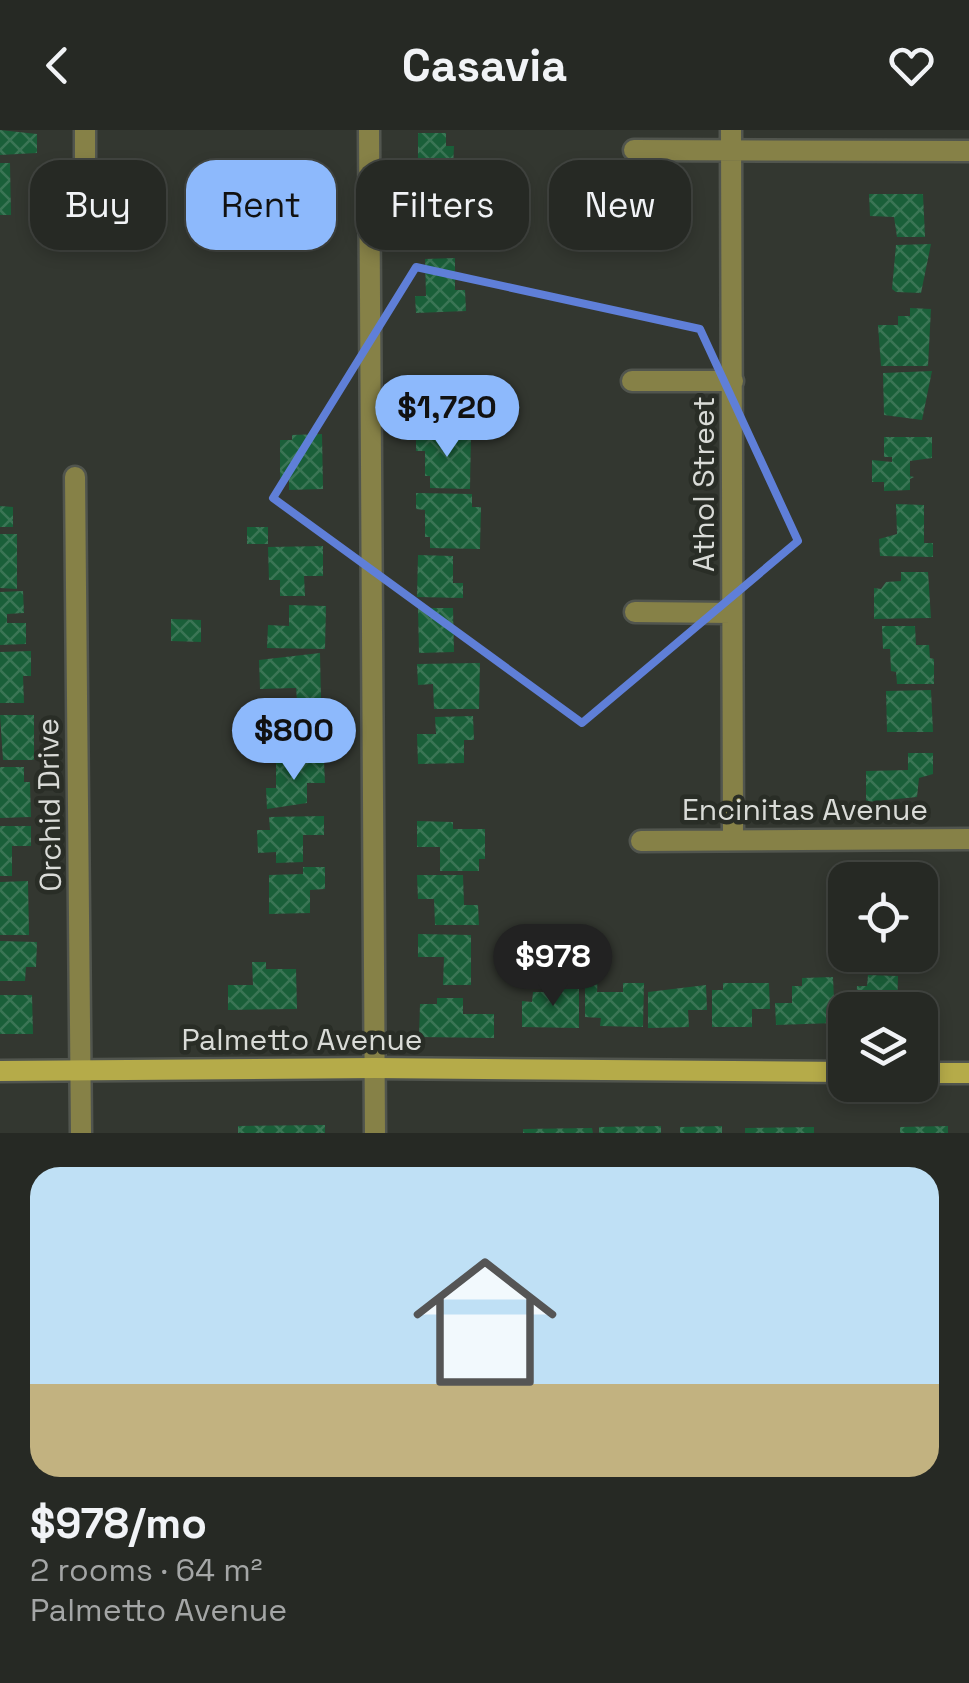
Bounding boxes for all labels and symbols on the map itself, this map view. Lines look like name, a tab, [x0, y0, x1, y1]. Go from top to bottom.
pin: $1,720	[366, 375, 528, 460]
street label: Athol Street	[684, 396, 723, 572]
pin: $800	[235, 698, 353, 783]
street label: Orchid Drive	[28, 718, 70, 892]
street label: Encinitas Avenue	[682, 790, 928, 829]
pin: $978	[494, 924, 612, 1009]
street label: Palmetto Avenue	[181, 1020, 423, 1059]

